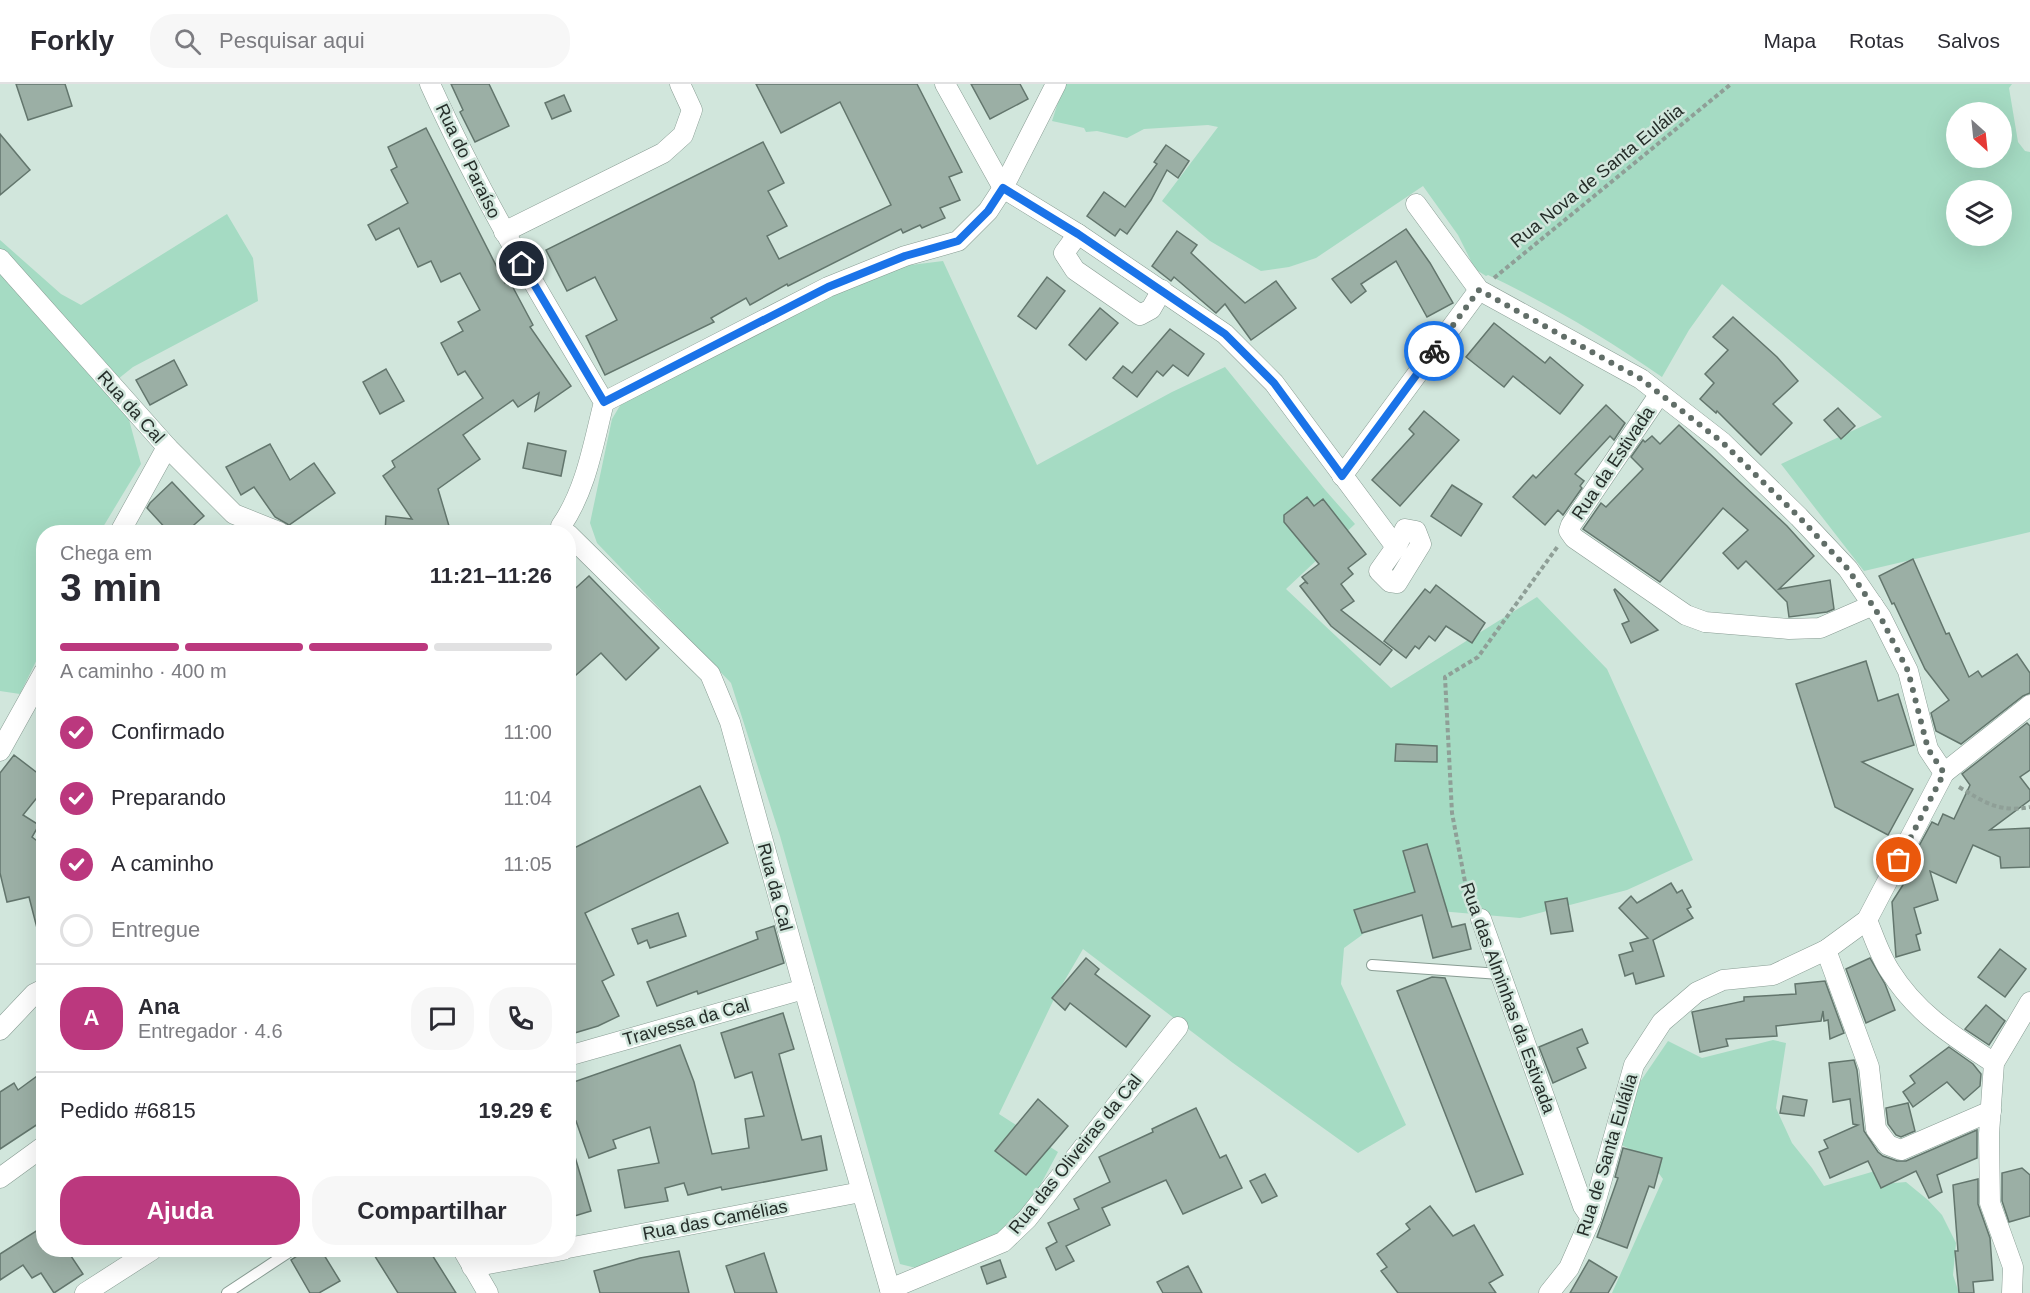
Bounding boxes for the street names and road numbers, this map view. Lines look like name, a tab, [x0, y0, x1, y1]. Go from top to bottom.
street label: Rua do Paraíso	[432, 100, 504, 222]
street label: Rua Nova de Santa Eulália	[1507, 100, 1688, 252]
street label: Rua da Cal	[93, 367, 169, 447]
street label: Rua da Estivada	[1568, 402, 1659, 523]
street label: Rua da Cal	[754, 841, 796, 933]
street label: Rua das Alminhas da Estivada	[1457, 880, 1559, 1117]
street label: Travessa da Cal	[621, 994, 751, 1050]
street label: Rua das Oliveiras da Cal	[1005, 1070, 1145, 1238]
street label: Rua de Santa Eulália	[1573, 1070, 1642, 1239]
street label: Rua das Camélias	[641, 1196, 789, 1244]

